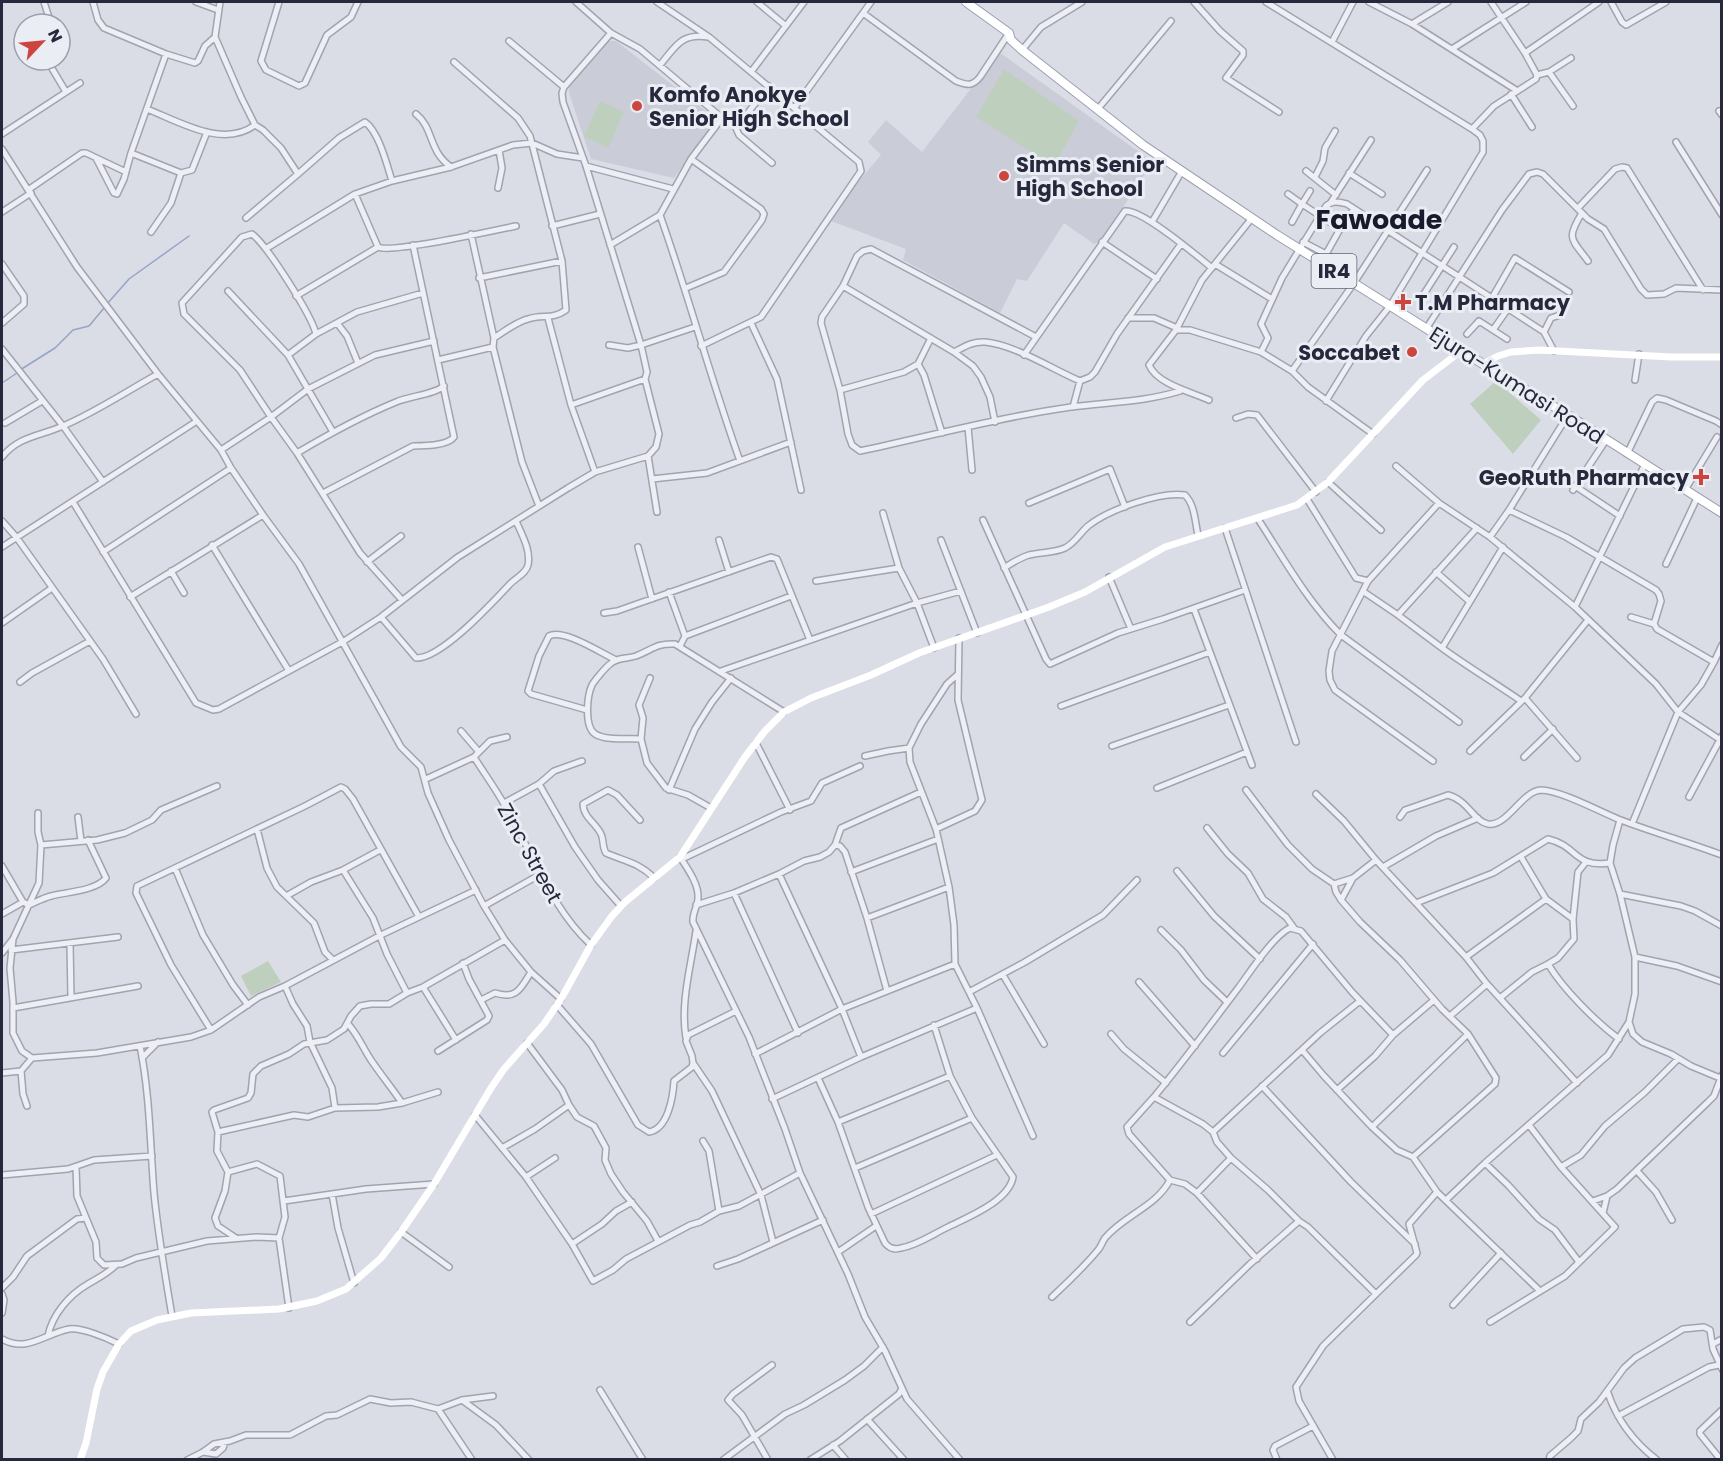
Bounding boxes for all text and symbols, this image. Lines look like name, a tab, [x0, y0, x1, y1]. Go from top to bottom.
north arrow	[12, 12, 72, 72]
text: N	[42, 25, 68, 46]
place label: Komfo Anokye Senior High School	[649, 80, 849, 133]
marker: Komfo Anokye Senior High School	[630, 99, 644, 113]
place label: Simms Senior High School	[1016, 150, 1164, 203]
marker: Simms Senior High School	[997, 169, 1011, 183]
district label: Fawoade	[1316, 201, 1442, 238]
road number: IR4	[1312, 254, 1356, 288]
place label: T.M Pharmacy	[1415, 288, 1571, 317]
marker: T.M Pharmacy	[1396, 295, 1410, 309]
street label: Ejura-Kumasi Road	[1424, 319, 1610, 451]
place label: Soccabet	[1298, 338, 1400, 367]
marker: Soccabet	[1405, 345, 1419, 359]
place label: GeoRuth Pharmacy	[1479, 463, 1690, 492]
marker: GeoRuth Pharmacy	[1694, 470, 1708, 484]
street label: Zinc Street	[491, 798, 569, 908]

